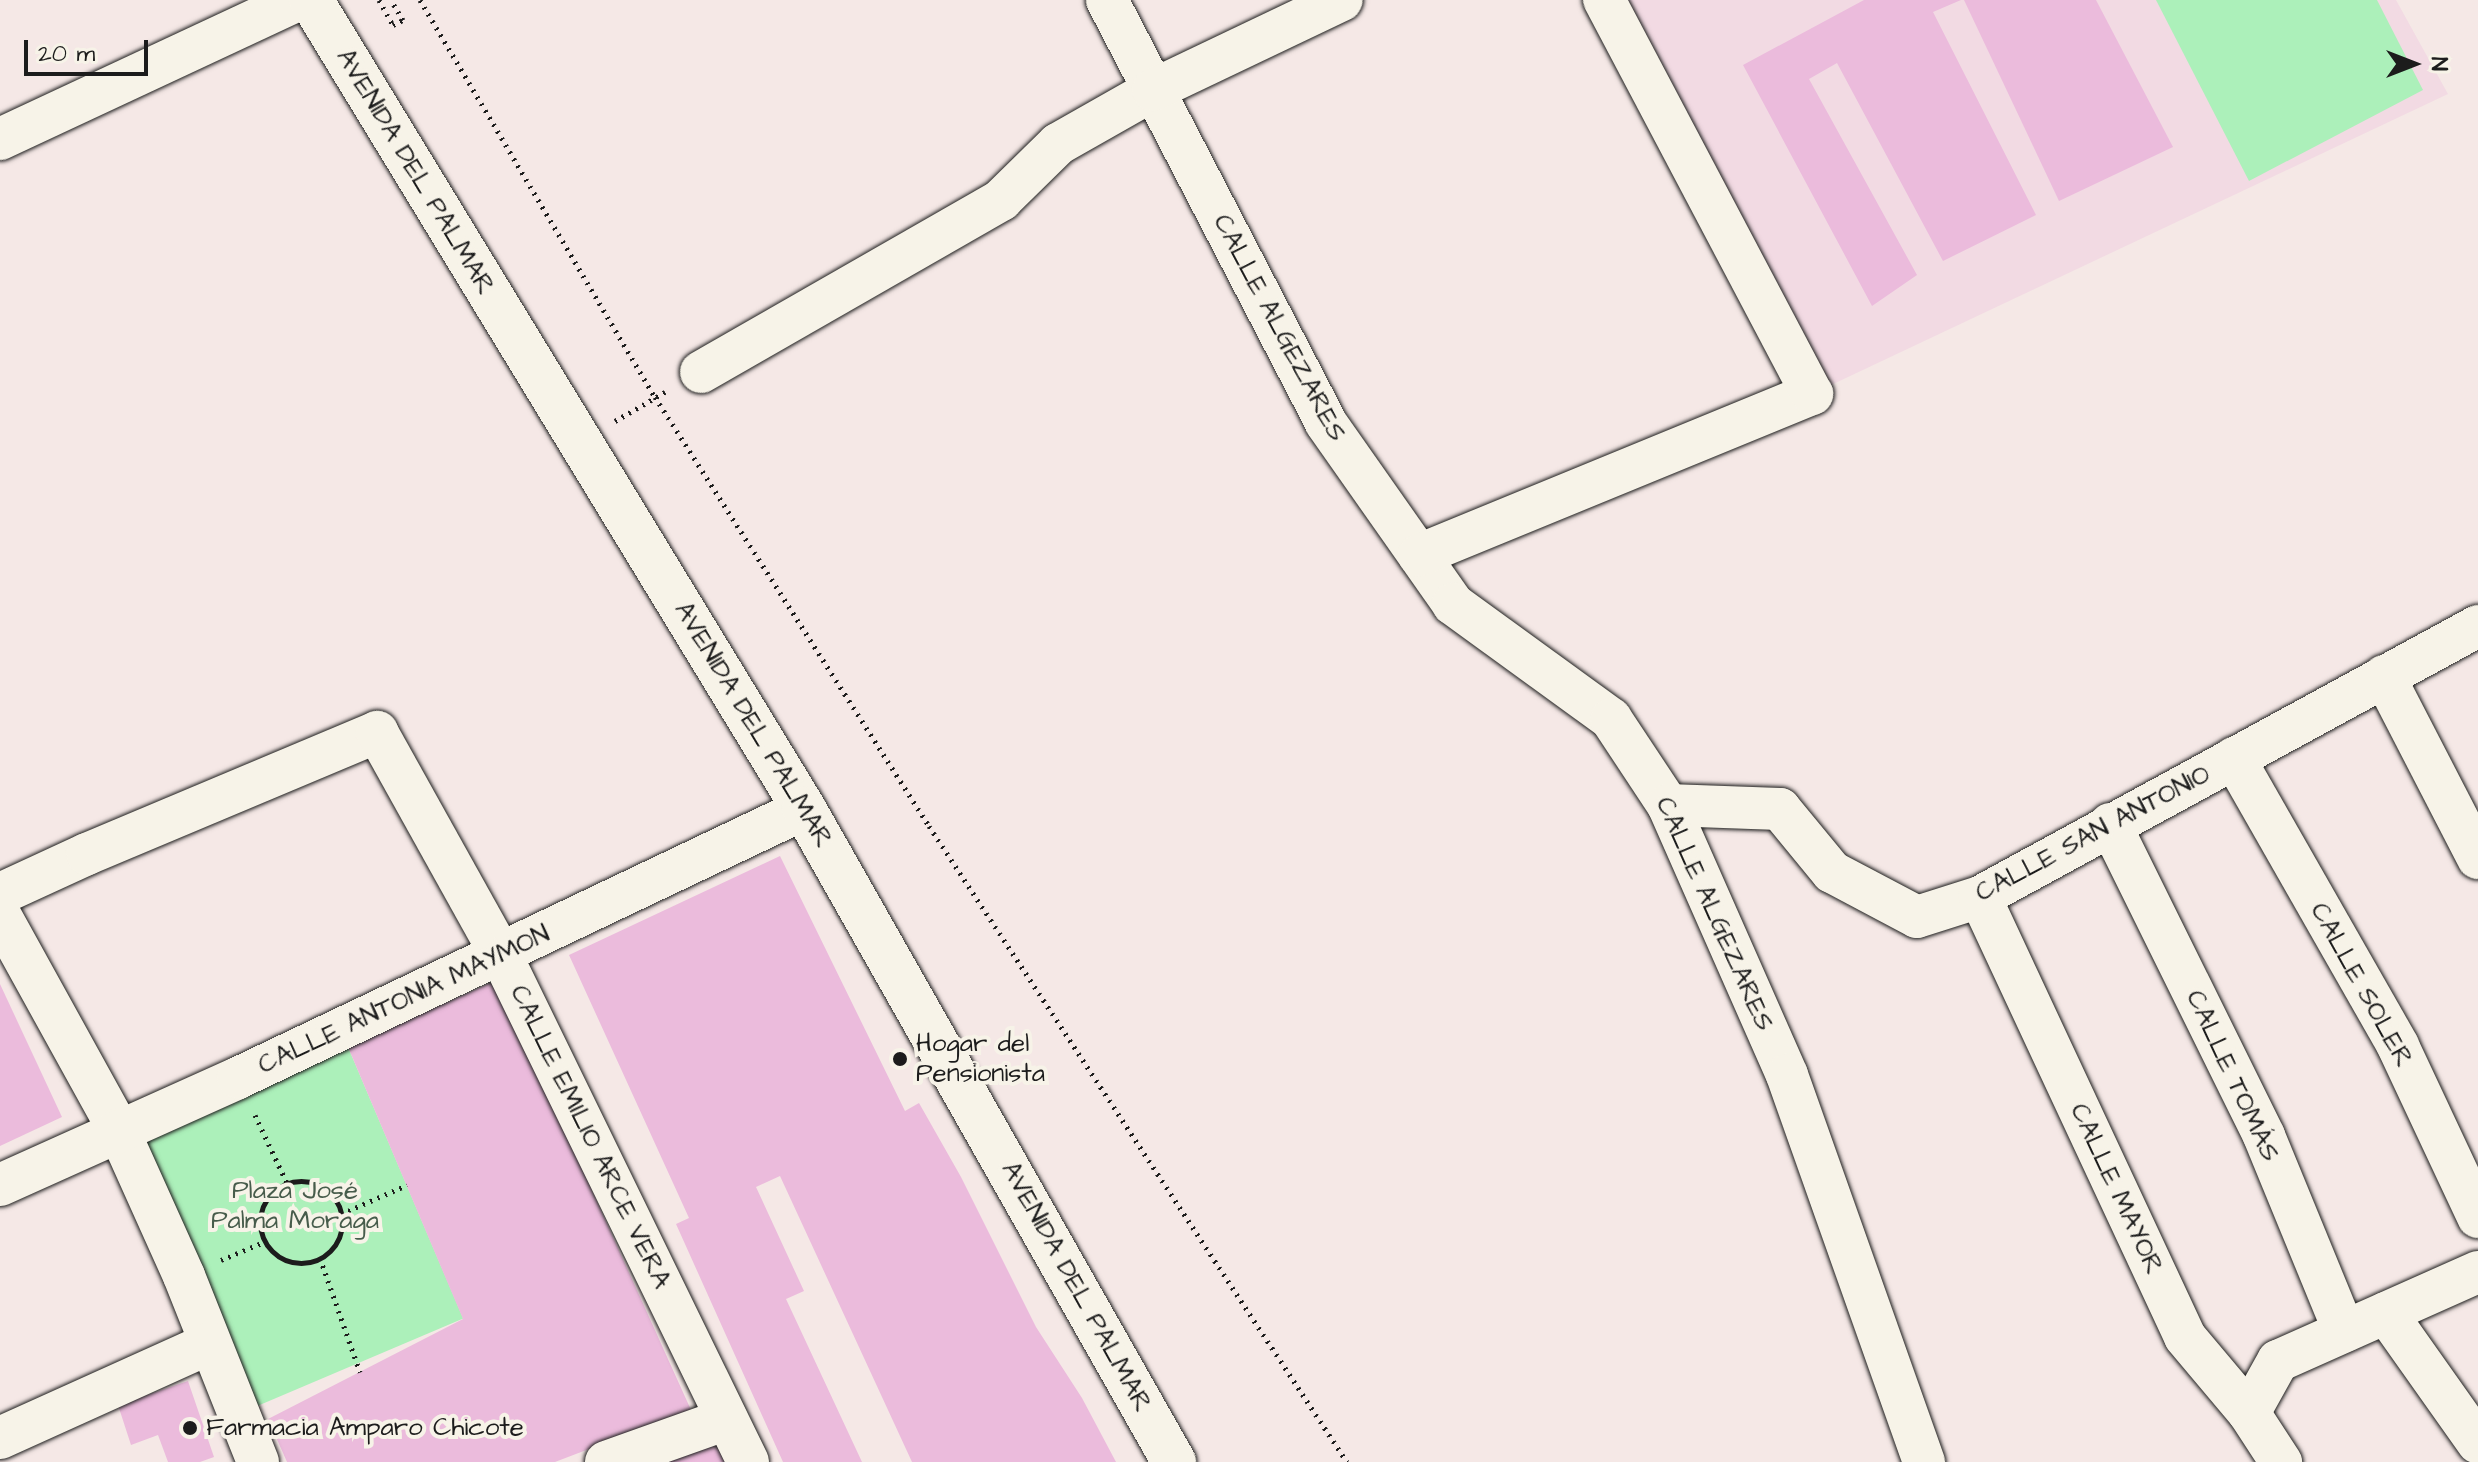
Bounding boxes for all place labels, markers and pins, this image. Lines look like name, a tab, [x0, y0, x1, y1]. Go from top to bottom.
place label: Hogar del Pensionista	[916, 1028, 1045, 1090]
marker: Hogar del Pensionista	[891, 1050, 909, 1068]
place label: Farmacia Amparo Chicote	[206, 1412, 524, 1444]
marker: Farmacia Amparo Chicote	[181, 1419, 199, 1437]

